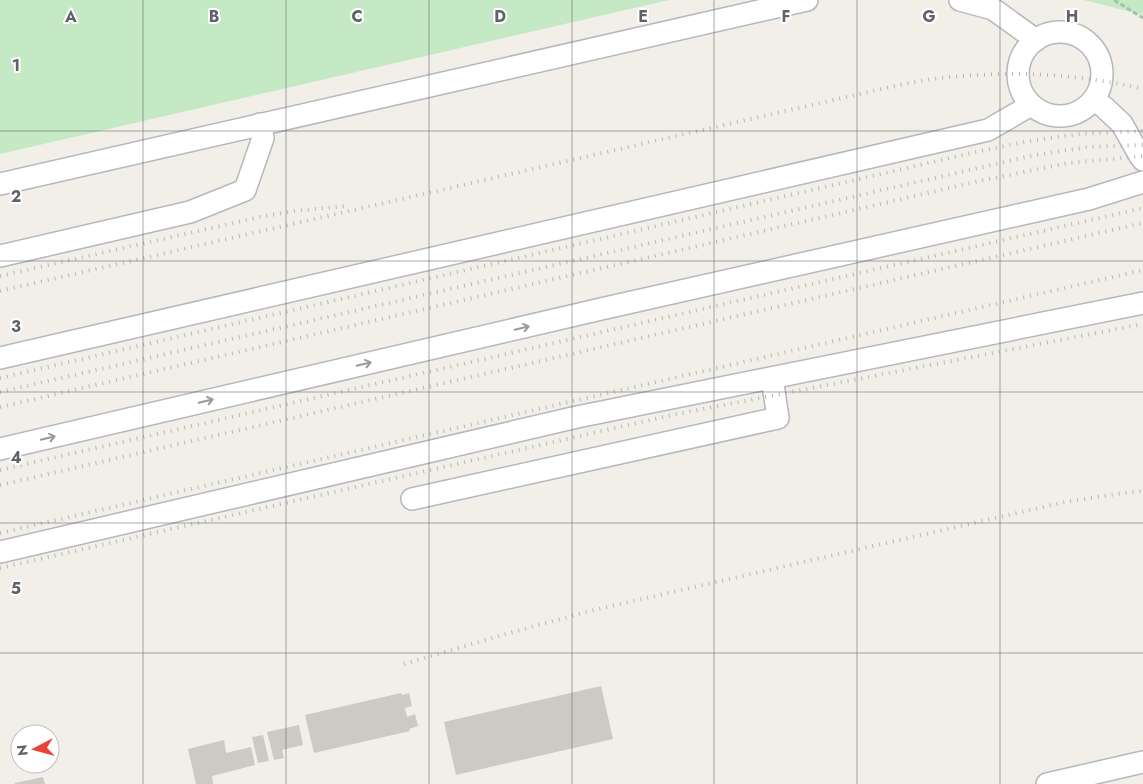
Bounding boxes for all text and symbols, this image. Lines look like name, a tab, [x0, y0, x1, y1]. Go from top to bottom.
text: A	[64, 5, 77, 28]
text: B	[209, 5, 219, 28]
text: C	[351, 5, 363, 28]
text: D	[494, 5, 506, 28]
text: E	[638, 5, 648, 28]
text: F	[782, 5, 790, 28]
text: G	[922, 5, 936, 28]
text: H	[1066, 5, 1078, 28]
text: 1	[12, 54, 20, 77]
text: 2	[11, 185, 21, 208]
text: 3	[11, 315, 21, 338]
one-way arrow	[514, 323, 530, 332]
one-way arrow	[356, 359, 372, 368]
one-way arrow	[197, 396, 213, 405]
one-way arrow	[39, 433, 55, 442]
text: 4	[10, 446, 22, 469]
text: 5	[11, 577, 21, 600]
north arrow	[10, 724, 60, 774]
text: N	[12, 744, 33, 757]

